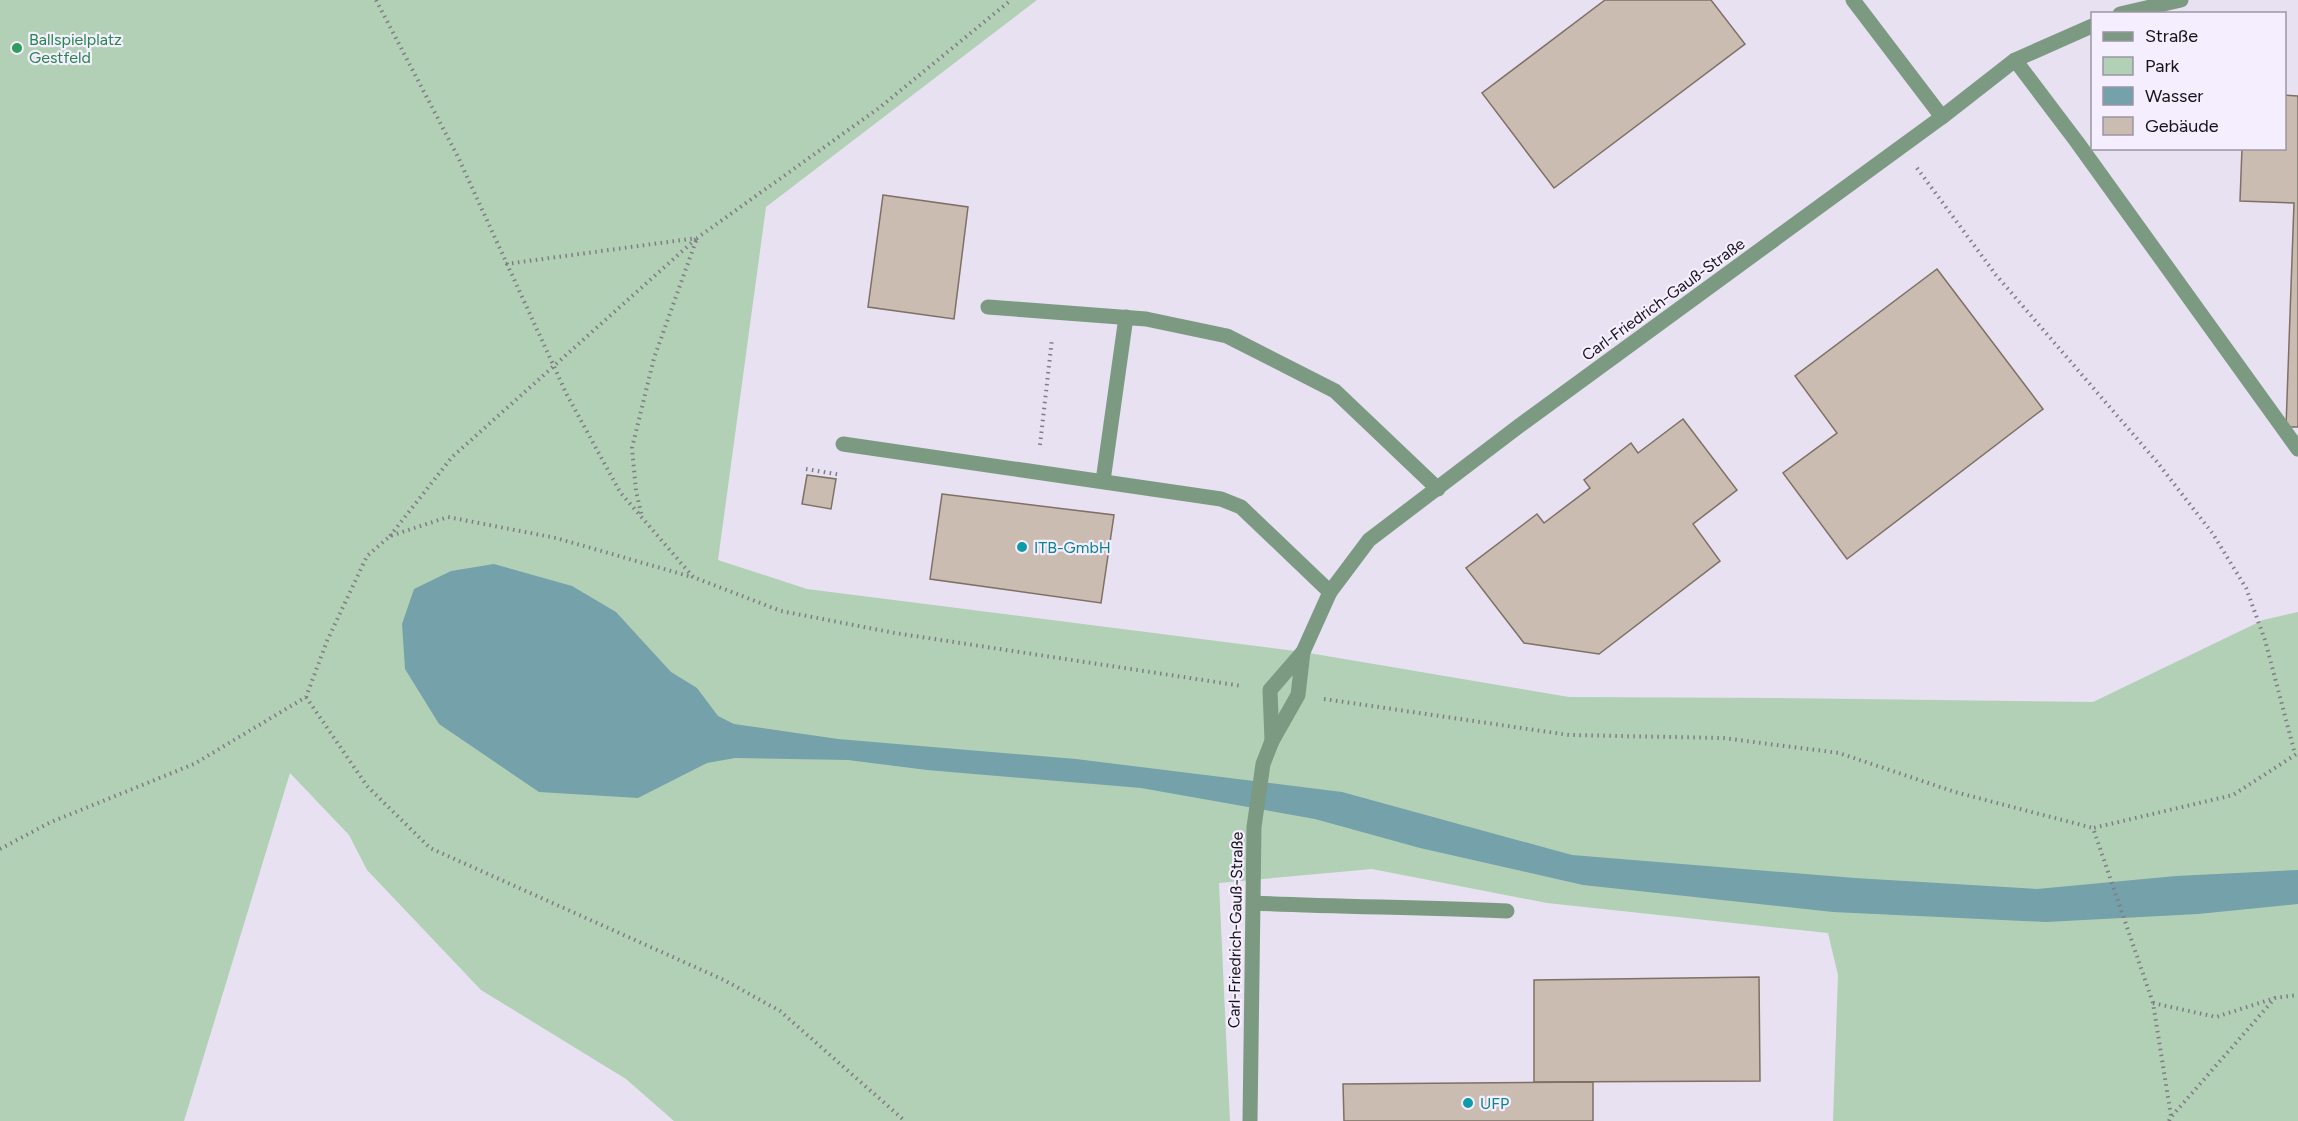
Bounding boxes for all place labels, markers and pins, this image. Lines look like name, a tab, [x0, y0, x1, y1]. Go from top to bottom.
place label: Ballspielplatz Gestfeld	[29, 30, 122, 67]
marker: Ballspielplatz Gestfeld	[10, 41, 24, 55]
place label: ITB-GmbH	[1034, 538, 1111, 557]
marker: ITB-GmbH	[1015, 540, 1029, 554]
place label: UFP	[1480, 1094, 1509, 1113]
marker: UFP	[1461, 1096, 1475, 1110]

